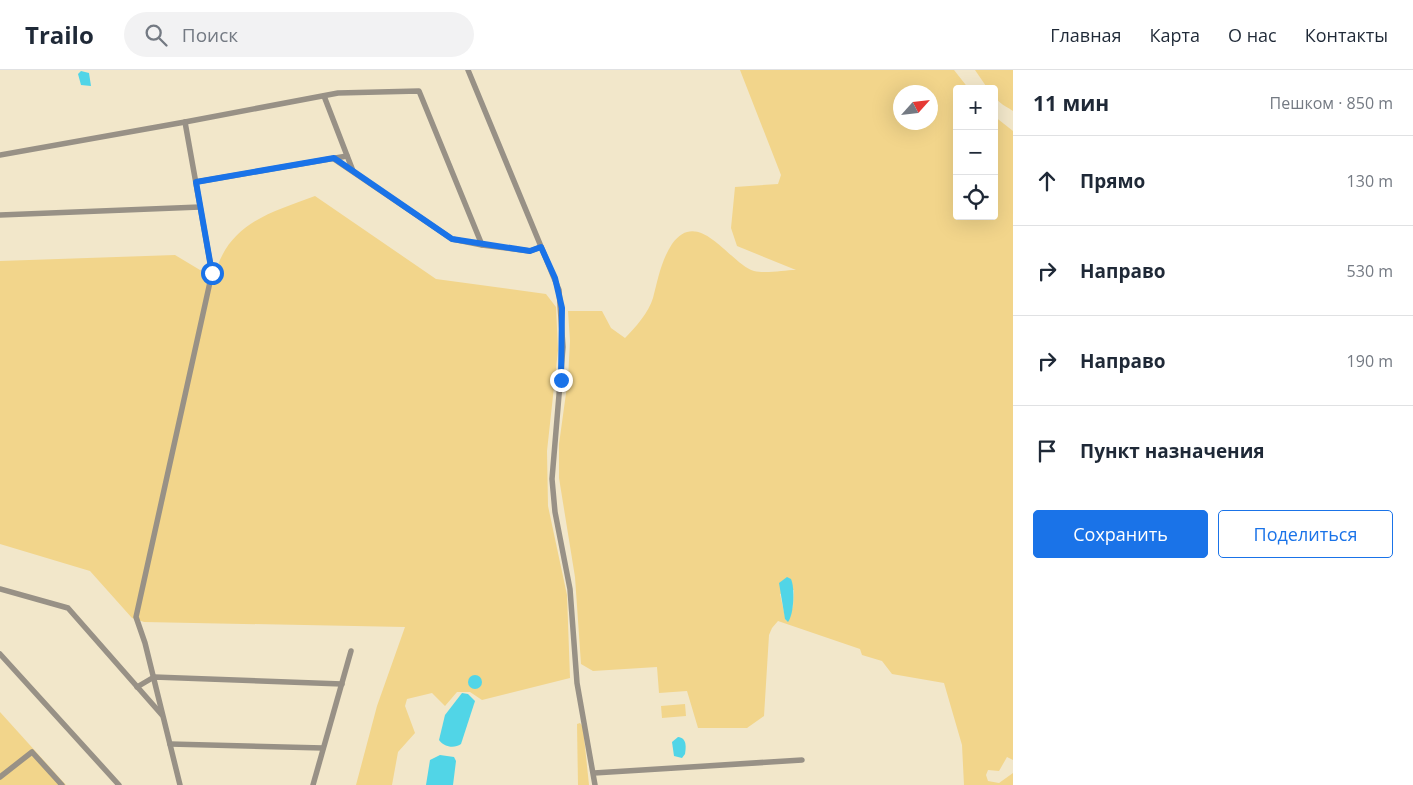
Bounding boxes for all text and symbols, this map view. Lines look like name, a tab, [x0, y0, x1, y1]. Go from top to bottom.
search box	[124, 12, 474, 57]
text: Trailo	[25, 18, 94, 51]
icon: search	[142, 21, 170, 49]
text: Поиск	[182, 22, 238, 48]
text: Главная	[1050, 23, 1122, 47]
text: Карта	[1150, 23, 1200, 47]
text: О нас	[1228, 23, 1277, 47]
text: Контакты	[1305, 23, 1388, 47]
north arrow	[893, 85, 938, 130]
map controls	[953, 85, 998, 220]
button: +	[953, 85, 998, 130]
text: 11 мин	[1033, 89, 1109, 117]
text: Пешком · 850 m	[1270, 92, 1393, 114]
button: −	[953, 130, 998, 175]
icon: ahead	[1033, 167, 1061, 195]
text: Прямо	[1080, 168, 1145, 194]
text: 130 m	[1347, 170, 1393, 192]
button: locate	[953, 175, 998, 220]
icon: right	[1033, 257, 1061, 285]
text: Направо	[1080, 258, 1166, 284]
text: 530 m	[1347, 260, 1393, 282]
route start	[201, 262, 224, 285]
icon: right	[1033, 347, 1061, 375]
text: Направо	[1080, 348, 1166, 374]
text: 190 m	[1347, 350, 1393, 372]
route end	[550, 369, 573, 392]
icon: arrive	[1033, 437, 1061, 465]
text: Пункт назначения	[1080, 438, 1265, 464]
button: Сохранить	[1033, 510, 1208, 558]
button: Поделиться	[1218, 510, 1393, 558]

